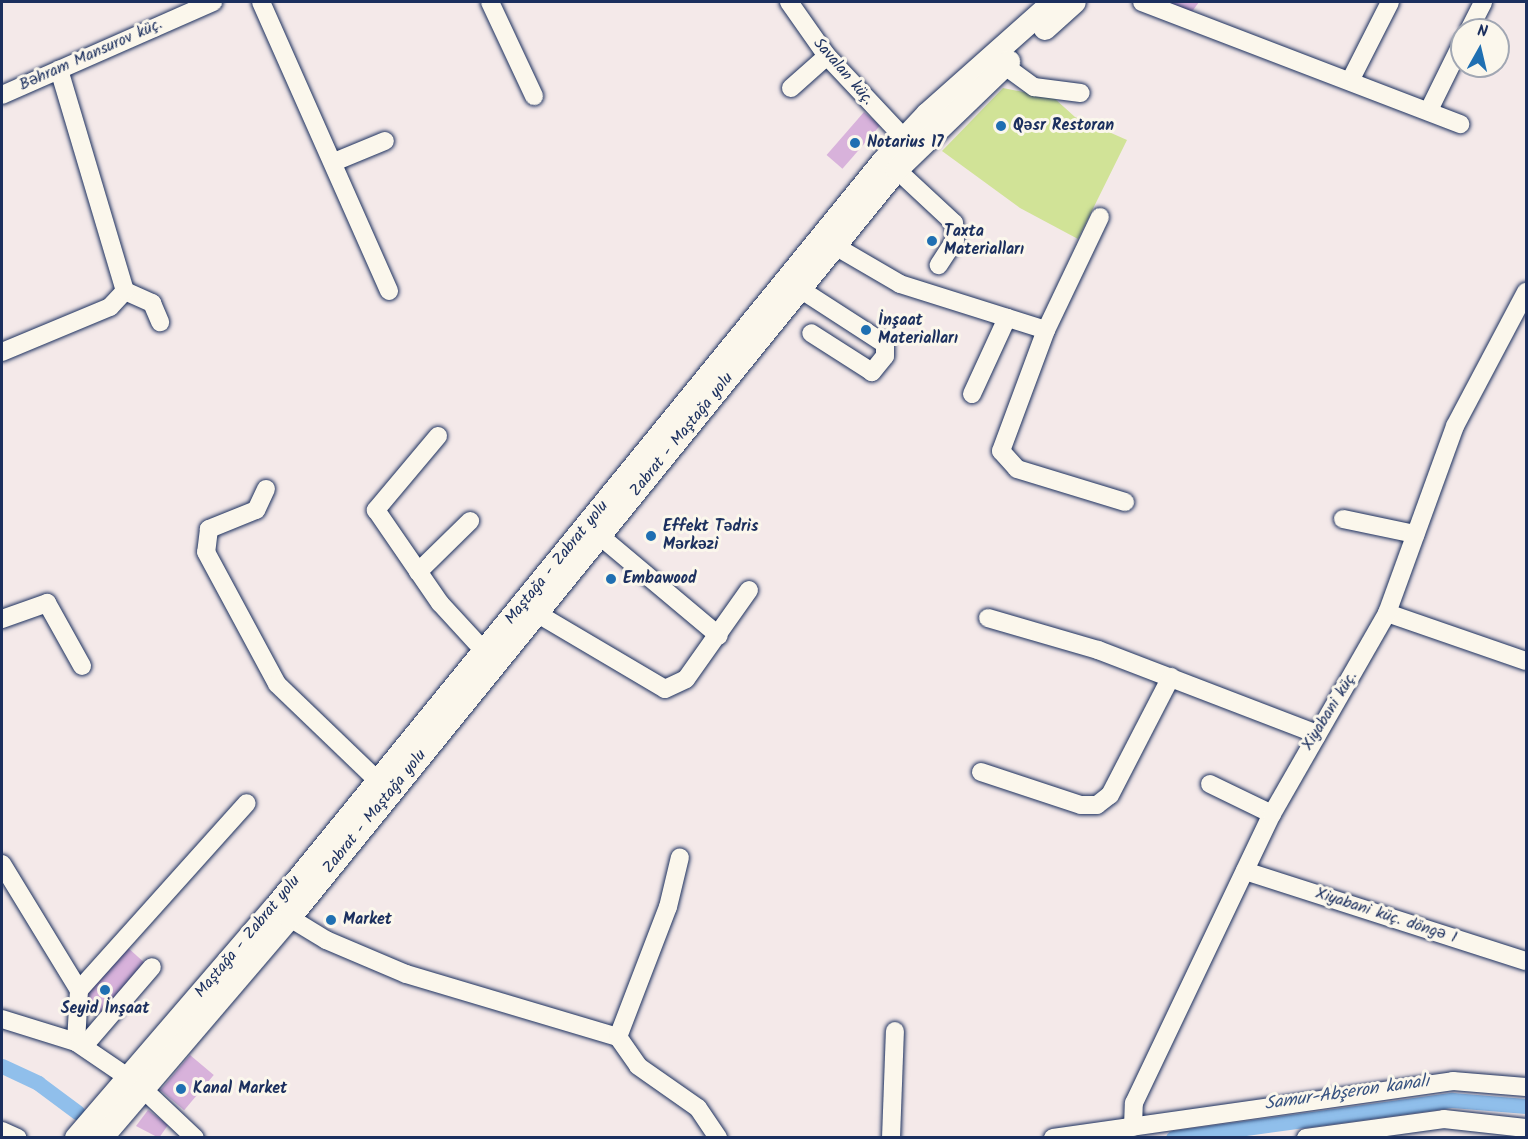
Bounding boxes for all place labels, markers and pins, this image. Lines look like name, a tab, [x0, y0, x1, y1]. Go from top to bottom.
place label: Qəsr Restoran	[1013, 116, 1114, 136]
marker: Qəsr Restoran	[994, 119, 1008, 133]
place label: Notarius 17	[867, 133, 944, 153]
marker: Notarius 17	[848, 136, 862, 150]
place label: Taxta Materialları	[944, 222, 1024, 260]
marker: Taxta Materialları	[925, 234, 939, 248]
place label: İnşaat Materialları	[878, 311, 958, 349]
marker: İnşaat Materialları	[859, 323, 873, 337]
place label: Effekt Tədris Mərkəzi	[663, 517, 758, 555]
marker: Effekt Tədris Mərkəzi	[644, 529, 658, 543]
place label: Embawood	[623, 569, 697, 589]
marker: Embawood	[604, 572, 618, 586]
place label: Market	[343, 910, 392, 930]
marker: Market	[324, 913, 338, 927]
marker: Seyid İnşaat	[98, 983, 112, 997]
place label: Seyid İnşaat	[61, 999, 149, 1019]
place label: Kanal Market	[193, 1079, 287, 1099]
marker: Kanal Market	[174, 1082, 188, 1096]

